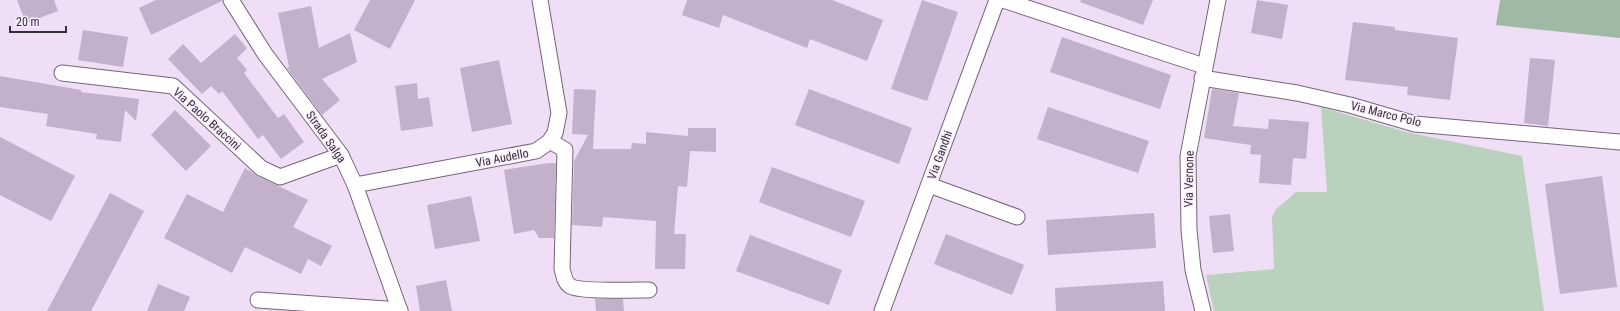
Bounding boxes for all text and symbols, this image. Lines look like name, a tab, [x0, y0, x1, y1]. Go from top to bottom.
scale bar	[10, 8, 66, 34]
text: 20 m	[16, 15, 40, 29]
street label: Via Paolo Braccini	[170, 85, 244, 153]
street label: Via Marco Polo	[1349, 98, 1423, 130]
street label: Strada Salga	[303, 108, 349, 166]
street label: Via Gandhi	[925, 129, 955, 181]
street label: Via Audello	[474, 146, 530, 170]
street label: Via Vernone	[1182, 150, 1197, 208]

